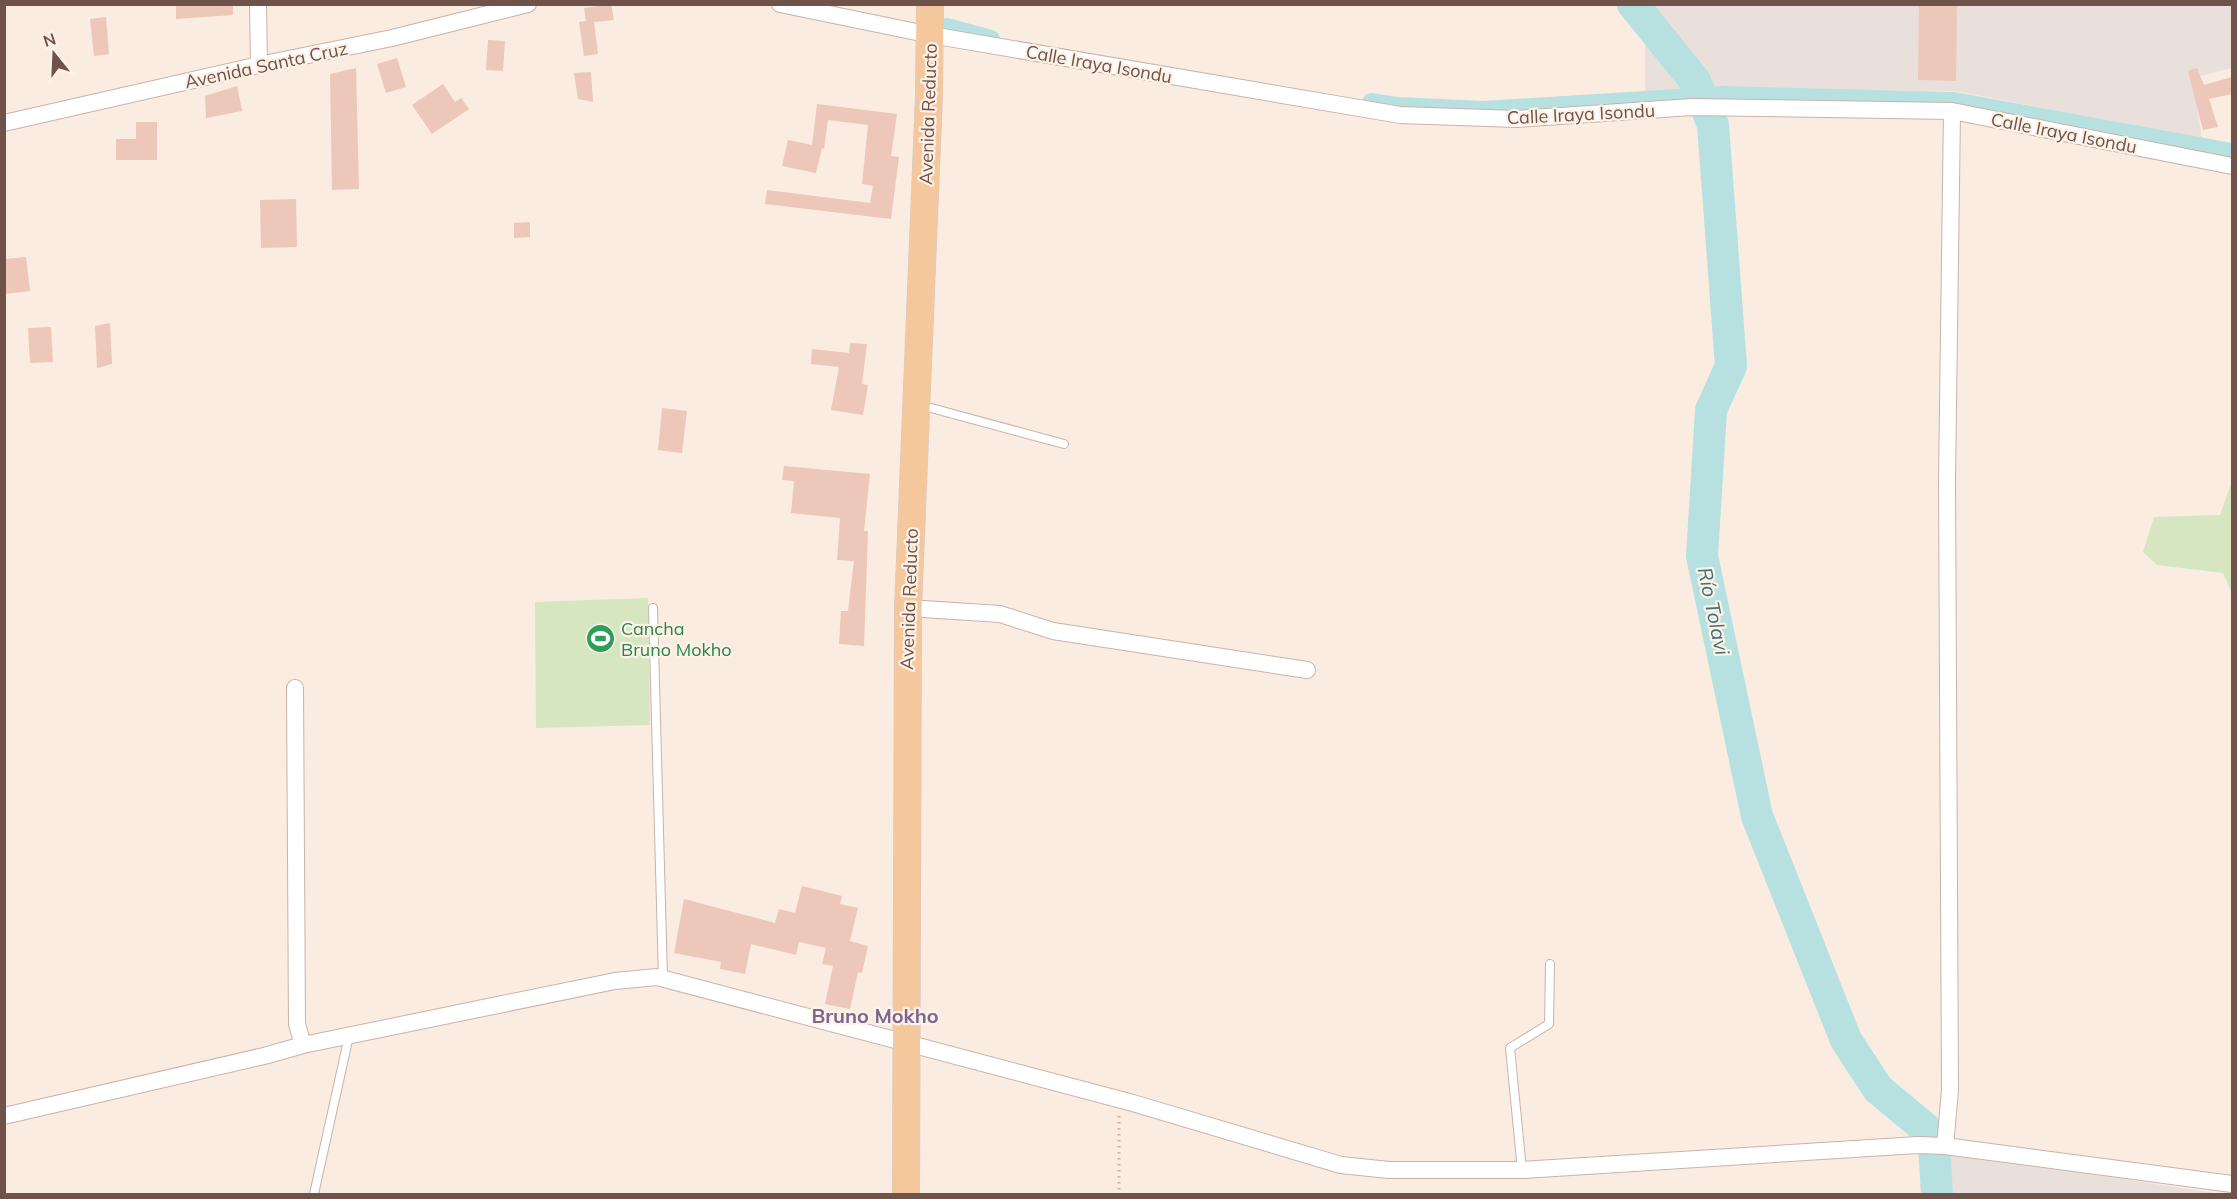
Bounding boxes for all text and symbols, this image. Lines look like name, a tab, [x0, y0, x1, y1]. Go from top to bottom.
north arrow	[24, 24, 84, 84]
text: N	[41, 28, 58, 51]
street label: Avenida Santa Cruz	[182, 36, 350, 94]
street label: Calle Iraya Isondu	[1024, 40, 1174, 88]
street label: Avenida Reducto	[914, 43, 942, 185]
street label: Calle Iraya Isondu	[1506, 99, 1656, 129]
street label: Calle Iraya Isondu	[1989, 108, 2139, 158]
street label: Avenida Reducto	[895, 528, 923, 670]
water label: Río Tolavi	[1692, 565, 1736, 657]
place label: Cancha Bruno Mokho	[621, 617, 732, 661]
sports icon: Cancha Bruno Mokho	[584, 622, 616, 654]
district label: Bruno Mokho	[811, 1003, 939, 1028]

